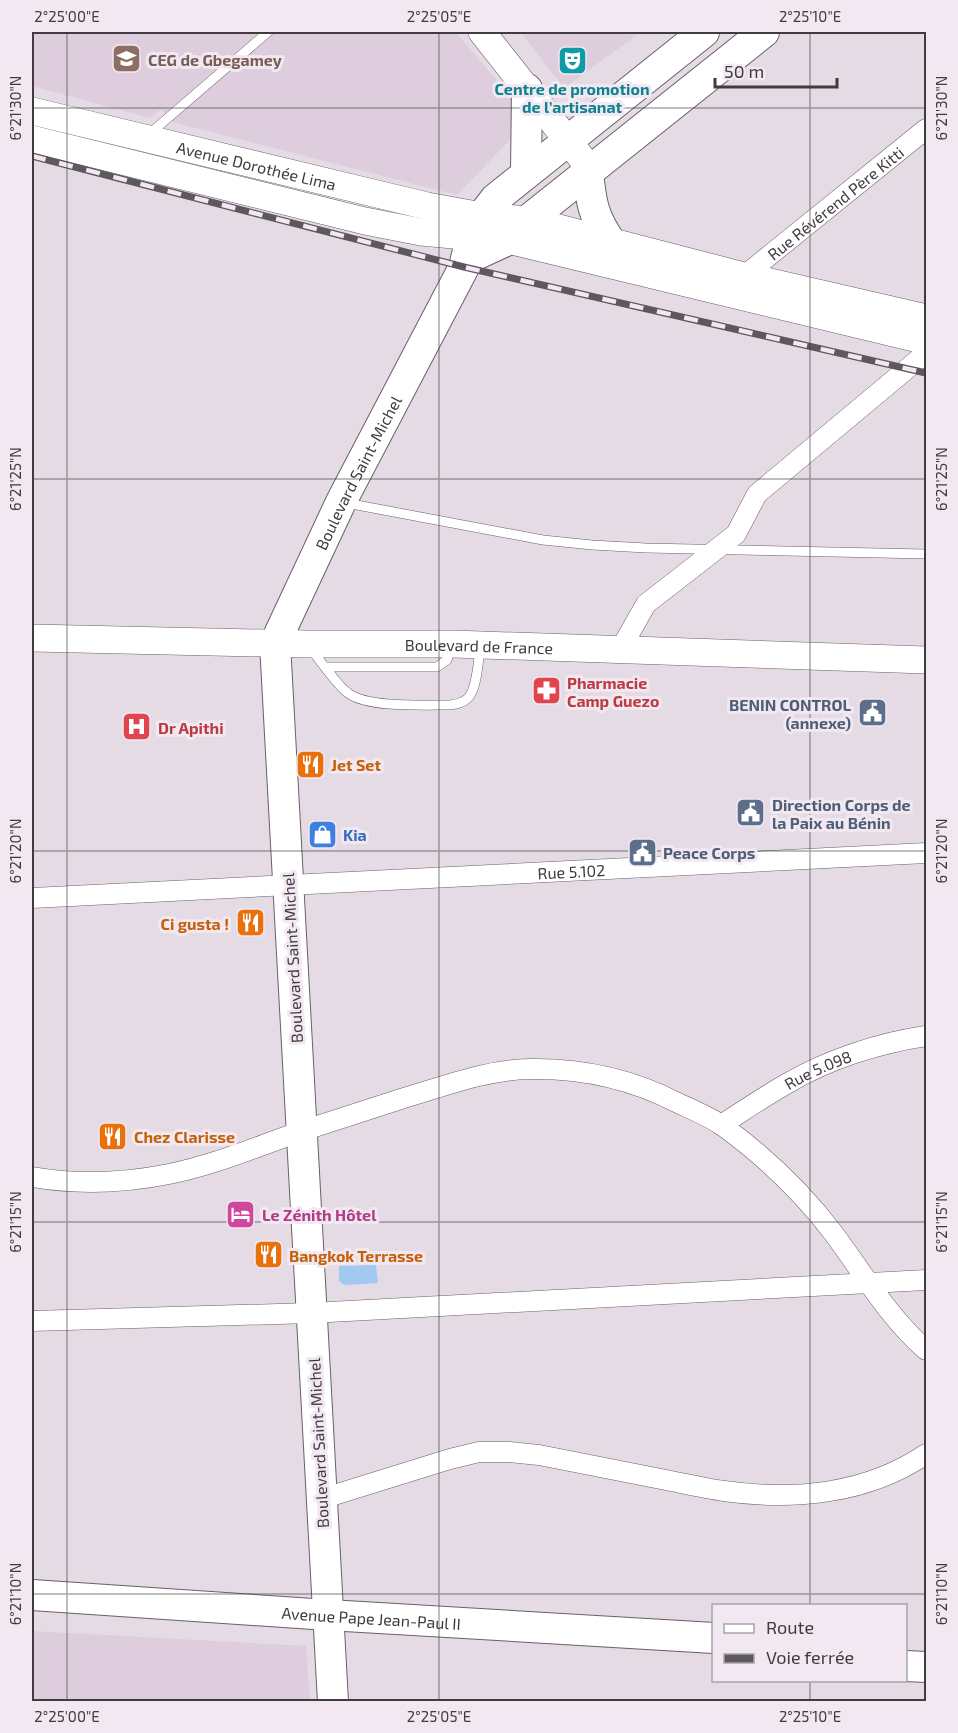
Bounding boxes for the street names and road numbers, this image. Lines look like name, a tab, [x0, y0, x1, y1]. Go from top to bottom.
street label: Avenue Dorothée Lima	[175, 137, 338, 193]
street label: Rue Révérend Père Kitti	[763, 142, 907, 263]
street label: Boulevard Saint-Michel	[311, 392, 405, 553]
street label: Boulevard de France	[405, 635, 553, 657]
street label: Rue 5.102	[537, 860, 606, 882]
street label: Boulevard Saint-Michel	[278, 872, 306, 1044]
street label: Rue 5.098	[781, 1046, 854, 1093]
street label: Boulevard Saint-Michel	[304, 1357, 332, 1529]
street label: Avenue Pape Jean-Paul II	[281, 1602, 461, 1632]

